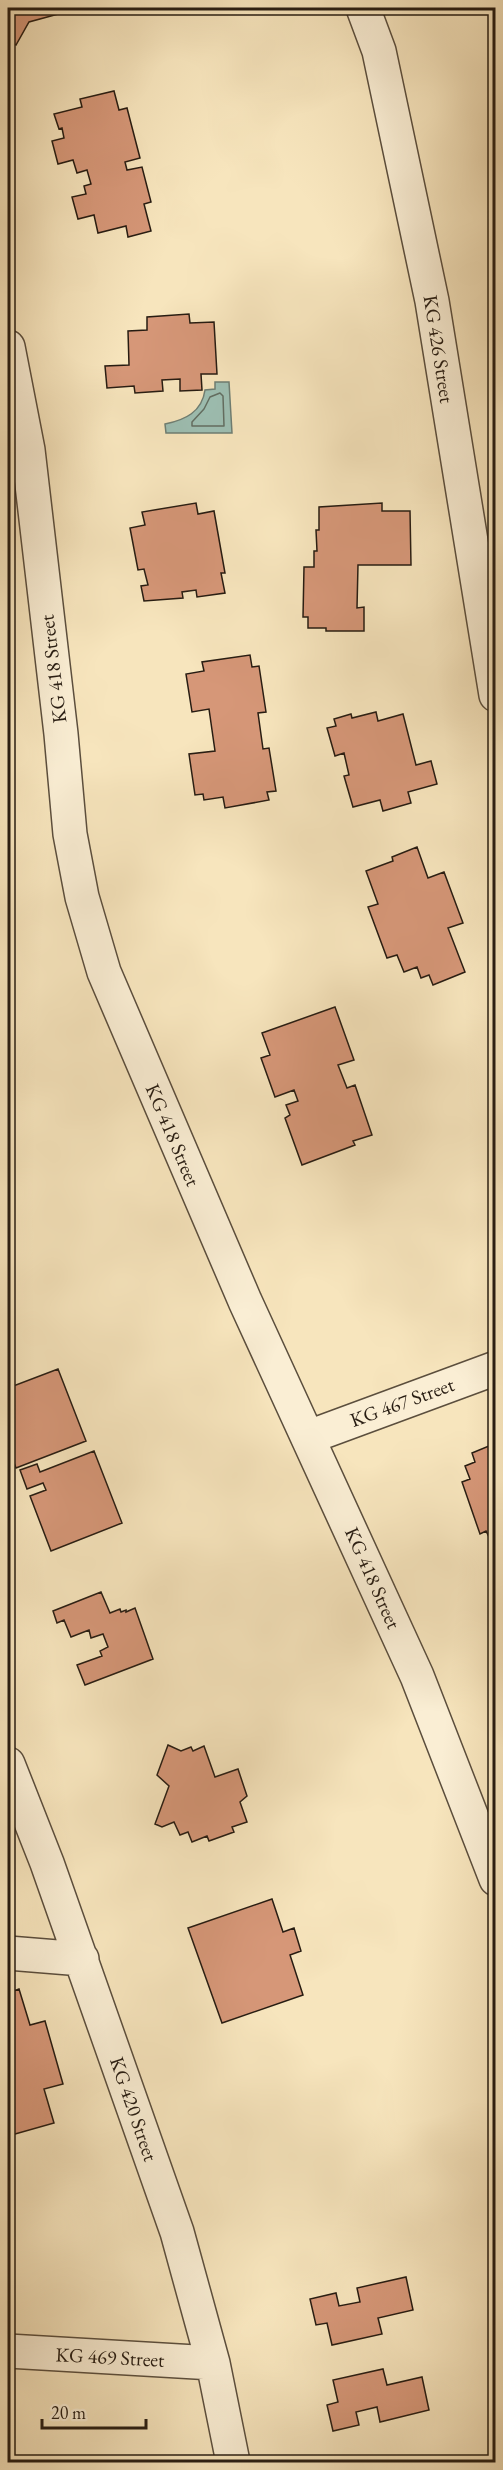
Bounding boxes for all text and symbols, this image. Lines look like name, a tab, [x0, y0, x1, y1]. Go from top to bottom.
street label: KG 426 Street	[418, 293, 460, 406]
street label: KG 418 Street	[33, 613, 73, 725]
street label: KG 418 Street	[140, 1080, 207, 1191]
street label: KG 467 Street	[346, 1371, 458, 1433]
street label: KG 418 Street	[339, 1523, 407, 1634]
street label: KG 420 Street	[104, 2053, 164, 2165]
street label: KG 469 Street	[55, 2341, 166, 2373]
scale bar	[42, 2392, 146, 2430]
text: 20 m	[51, 2401, 86, 2424]

